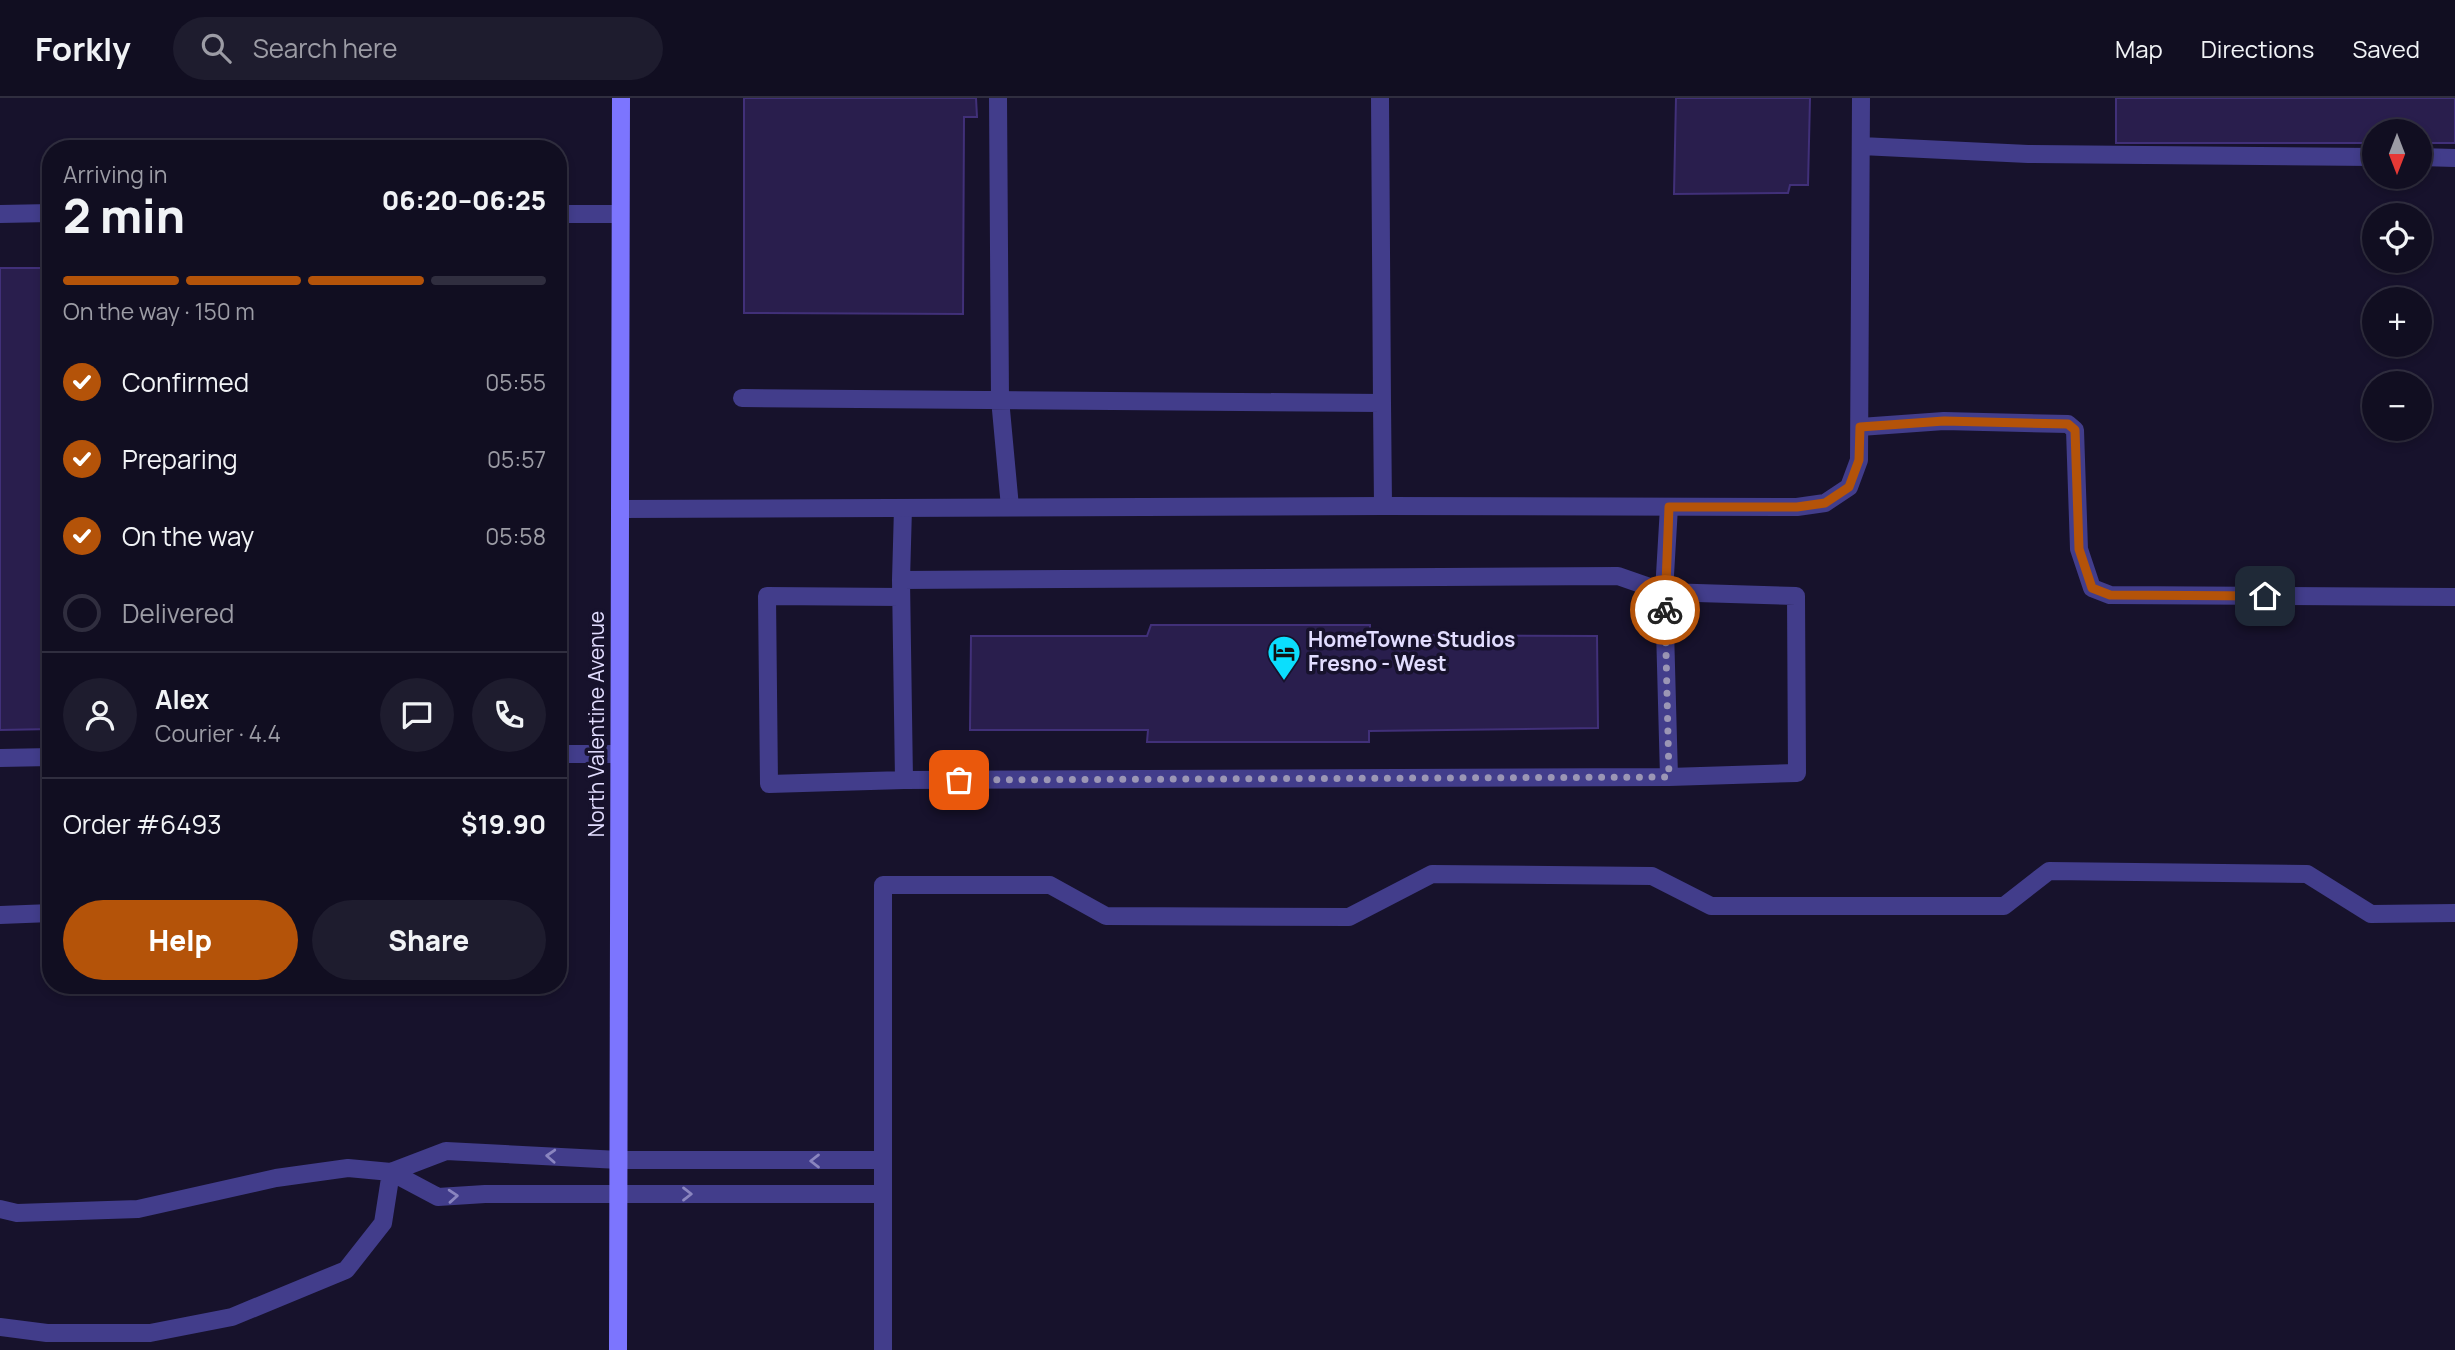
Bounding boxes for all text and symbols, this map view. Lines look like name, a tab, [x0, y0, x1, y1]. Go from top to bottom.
search box	[173, 17, 663, 80]
text: Forkly	[35, 26, 131, 71]
icon: search	[197, 29, 235, 67]
text: Search here	[253, 30, 397, 66]
text: Map	[2115, 32, 2163, 65]
text: Directions	[2201, 32, 2314, 65]
text: Saved	[2352, 32, 2420, 65]
north arrow	[2362, 119, 2432, 189]
map controls	[2362, 119, 2432, 441]
text: Arriving in	[63, 158, 168, 190]
text: 06:20–06:25	[382, 182, 546, 218]
text: 2 min	[63, 184, 185, 247]
button: locate	[2362, 203, 2432, 273]
button: +	[2362, 287, 2432, 357]
text: On the way · 150 m	[63, 295, 255, 327]
icon: check	[63, 363, 101, 401]
text: Confirmed	[122, 364, 249, 400]
text: 05:55	[485, 366, 546, 398]
button: −	[2362, 371, 2432, 441]
icon: check	[63, 440, 101, 478]
text: Preparing	[122, 441, 238, 477]
text: 05:57	[487, 443, 546, 475]
icon: check	[63, 517, 101, 555]
text: On the way	[122, 518, 254, 554]
text: 05:58	[485, 520, 546, 552]
pin	[2235, 566, 2295, 626]
courier	[1630, 575, 1700, 645]
icon: home	[2246, 577, 2284, 615]
icon: bike	[1646, 591, 1684, 629]
text: Delivered	[122, 595, 234, 631]
street label: North Valentine Avenue	[582, 611, 610, 837]
place label: HomeTowne Studios Fresno - West	[1308, 625, 1515, 677]
hotel icon: HomeTowne Studios Fresno - West	[1265, 633, 1303, 682]
button: person	[63, 678, 137, 752]
button: chat	[380, 678, 454, 752]
button: phone	[472, 678, 546, 752]
text: Alex	[155, 681, 209, 717]
text: Courier · 4.4	[155, 717, 281, 749]
pin	[929, 750, 989, 810]
icon: bag	[940, 761, 978, 799]
text: Order #6493	[63, 806, 222, 842]
text: $19.90	[461, 806, 546, 842]
button: Help	[63, 900, 298, 980]
button: Share	[312, 900, 546, 980]
one-way arrow	[545, 1148, 556, 1163]
one-way arrow	[809, 1153, 820, 1168]
one-way arrow	[682, 1186, 693, 1202]
one-way arrow	[448, 1189, 459, 1204]

